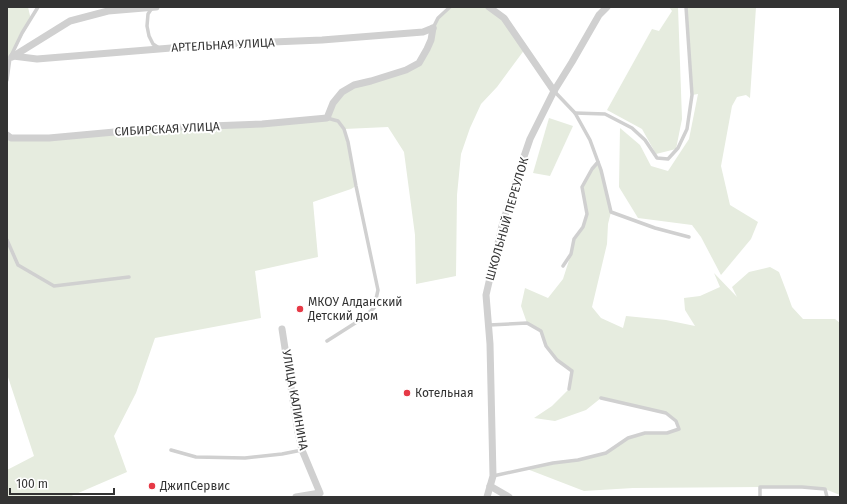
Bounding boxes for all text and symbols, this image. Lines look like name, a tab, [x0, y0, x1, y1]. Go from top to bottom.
street label: АРТЕЛЬНАЯ УЛИЦА	[171, 35, 275, 55]
street label: СИБИРСКАЯ УЛИЦА	[114, 119, 220, 139]
street label: ШКОЛЬНЫЙ ПЕРЕУЛОК	[482, 155, 531, 282]
place label: МКОУ Алданский Детский дом	[307, 295, 403, 323]
marker: МКОУ Алданский Детский дом	[295, 304, 305, 314]
street label: УЛИЦА КАЛИНИНА	[279, 349, 311, 451]
place label: Котельная	[415, 386, 474, 400]
marker: Котельная	[402, 388, 412, 398]
scale bar	[10, 470, 114, 496]
text: 100 m	[16, 477, 48, 491]
place label: ДжипСервис	[159, 479, 230, 493]
marker: ДжипСервис	[147, 481, 157, 491]

